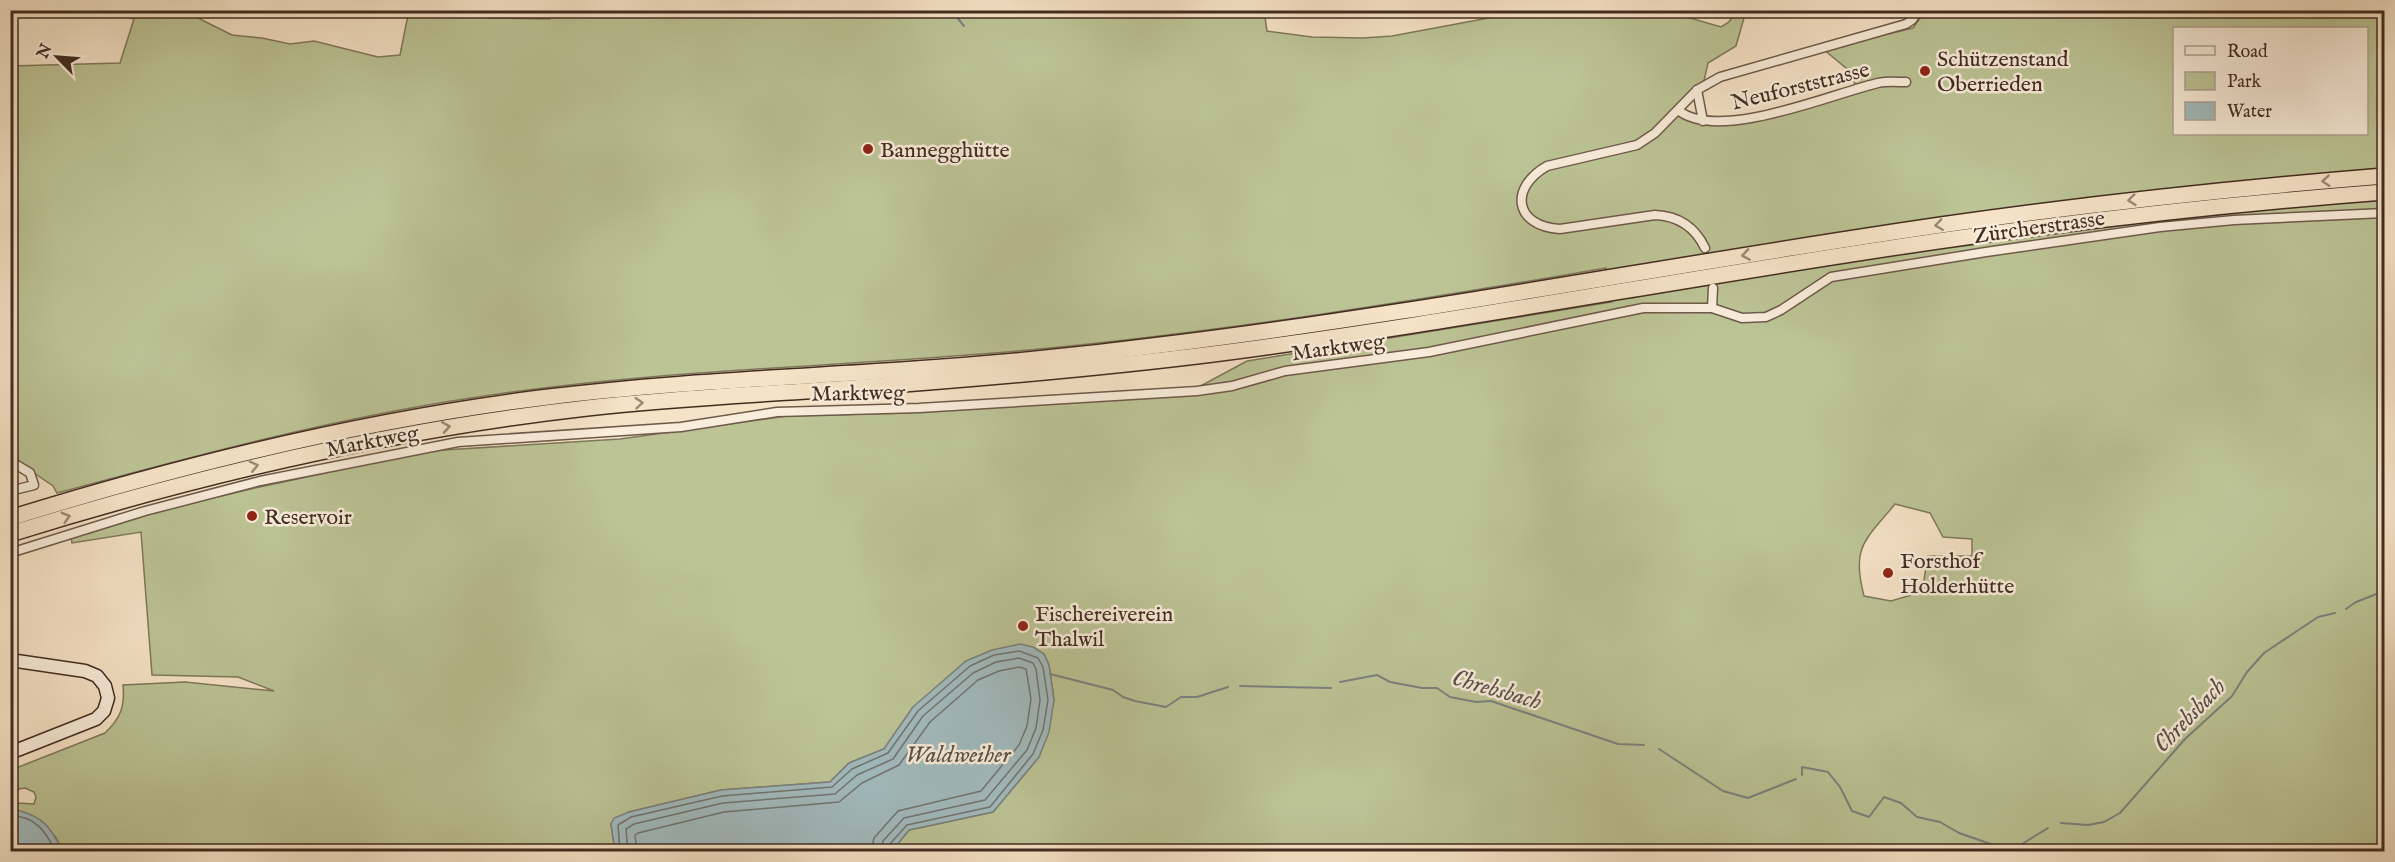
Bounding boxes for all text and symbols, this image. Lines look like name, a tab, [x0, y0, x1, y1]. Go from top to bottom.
north arrow	[27, 27, 87, 87]
legend	[2173, 27, 2368, 135]
text: N	[33, 41, 57, 63]
text: Road	[2227, 41, 2268, 64]
place label: Schützenstand Oberrieden	[1937, 46, 2069, 99]
street label: Neuforststrasse	[1728, 56, 1872, 118]
marker: Schützenstand Oberrieden	[1918, 64, 1932, 78]
text: Park	[2227, 71, 2262, 94]
text: Water	[2227, 101, 2272, 124]
place label: Bannegghütte	[880, 137, 1010, 165]
marker: Bannegghütte	[861, 142, 875, 156]
one-way arrow	[2322, 174, 2331, 187]
one-way arrow	[2128, 194, 2137, 206]
street label: Zürcherstrasse	[1972, 205, 2107, 251]
one-way arrow	[1934, 219, 1943, 231]
one-way arrow	[1741, 249, 1751, 261]
street label: Marktweg	[1290, 327, 1388, 368]
street label: Marktweg	[811, 379, 906, 409]
one-way arrow	[634, 397, 644, 410]
street label: Marktweg	[324, 419, 422, 465]
one-way arrow	[441, 422, 450, 434]
one-way arrow	[249, 460, 259, 473]
place label: Reservoir	[264, 504, 352, 532]
marker: Reservoir	[245, 509, 259, 523]
one-way arrow	[60, 512, 71, 524]
place label: Forsthof Holderhütte	[1900, 548, 2014, 601]
marker: Forsthof Holderhütte	[1881, 566, 1895, 580]
place label: Fischereiverein Thalwil	[1035, 601, 1174, 654]
marker: Fischereiverein Thalwil	[1016, 619, 1030, 633]
water label: Chrebsbach	[1448, 663, 1545, 718]
water label: Chrebsbach	[2147, 672, 2233, 760]
water label: Waldweiher	[906, 740, 1012, 771]

